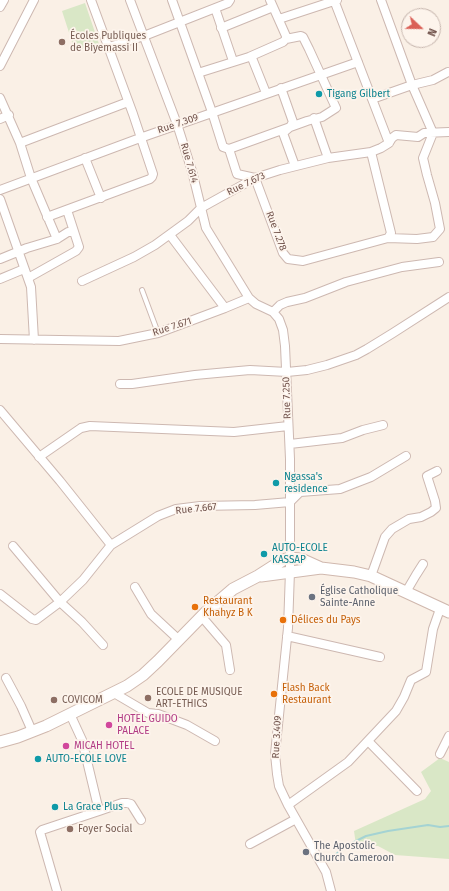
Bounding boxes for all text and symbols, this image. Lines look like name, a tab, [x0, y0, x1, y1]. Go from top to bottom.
north arrow	[401, 8, 441, 48]
text: N	[424, 26, 439, 38]
place label: Écoles Publiques de Biyemassi II	[70, 30, 146, 54]
marker: Écoles Publiques de Biyemassi II	[57, 37, 67, 47]
place label: Tigang Gilbert	[327, 88, 390, 100]
marker: Tigang Gilbert	[314, 89, 324, 99]
street label: Rue 7.309	[156, 111, 200, 137]
street label: Rue 7.614	[178, 142, 200, 184]
street label: Rue 7.673	[225, 170, 267, 198]
street label: Rue 7.278	[263, 210, 289, 252]
street label: Rue 7.671	[151, 315, 193, 339]
street label: Rue 7.250	[280, 377, 294, 419]
place label: Ngassa's residence	[284, 471, 328, 494]
marker: Ngassa's residence	[271, 478, 281, 488]
street label: Rue 7.667	[175, 501, 217, 517]
place label: AUTO-ECOLE KASSAP	[272, 542, 328, 566]
marker: AUTO-ECOLE KASSAP	[259, 549, 269, 559]
place label: Église Catholique Sainte-Anne	[320, 585, 398, 608]
marker: Église Catholique Sainte-Anne	[307, 592, 317, 602]
place label: Restaurant Khahyz B K	[203, 595, 253, 618]
marker: Restaurant Khahyz B K	[190, 602, 200, 612]
place label: Délices du Pays	[291, 614, 361, 626]
marker: Délices du Pays	[278, 615, 288, 625]
place label: Flash Back Restaurant	[282, 682, 331, 706]
place label: ECOLE DE MUSIQUE ART-ETHICS	[156, 686, 243, 710]
marker: Flash Back Restaurant	[269, 689, 279, 699]
marker: ECOLE DE MUSIQUE ART-ETHICS	[143, 693, 153, 703]
place label: COVICOM	[62, 694, 103, 706]
marker: COVICOM	[49, 695, 59, 705]
place label: HOTEL GUIDO PALACE	[117, 713, 178, 736]
street label: Rue 3.409	[270, 715, 284, 759]
marker: HOTEL GUIDO PALACE	[104, 720, 114, 730]
place label: MICAH HOTEL	[74, 740, 134, 752]
marker: MICAH HOTEL	[61, 741, 71, 751]
place label: AUTO-ECOLE LOVE	[46, 753, 127, 765]
marker: AUTO-ECOLE LOVE	[33, 754, 43, 764]
place label: La Grace Plus	[63, 801, 123, 813]
marker: La Grace Plus	[50, 802, 60, 812]
place label: Foyer Social	[78, 823, 132, 835]
marker: Foyer Social	[65, 824, 75, 834]
place label: The Apostolic Church Cameroon	[314, 840, 394, 864]
marker: The Apostolic Church Cameroon	[301, 847, 311, 857]

